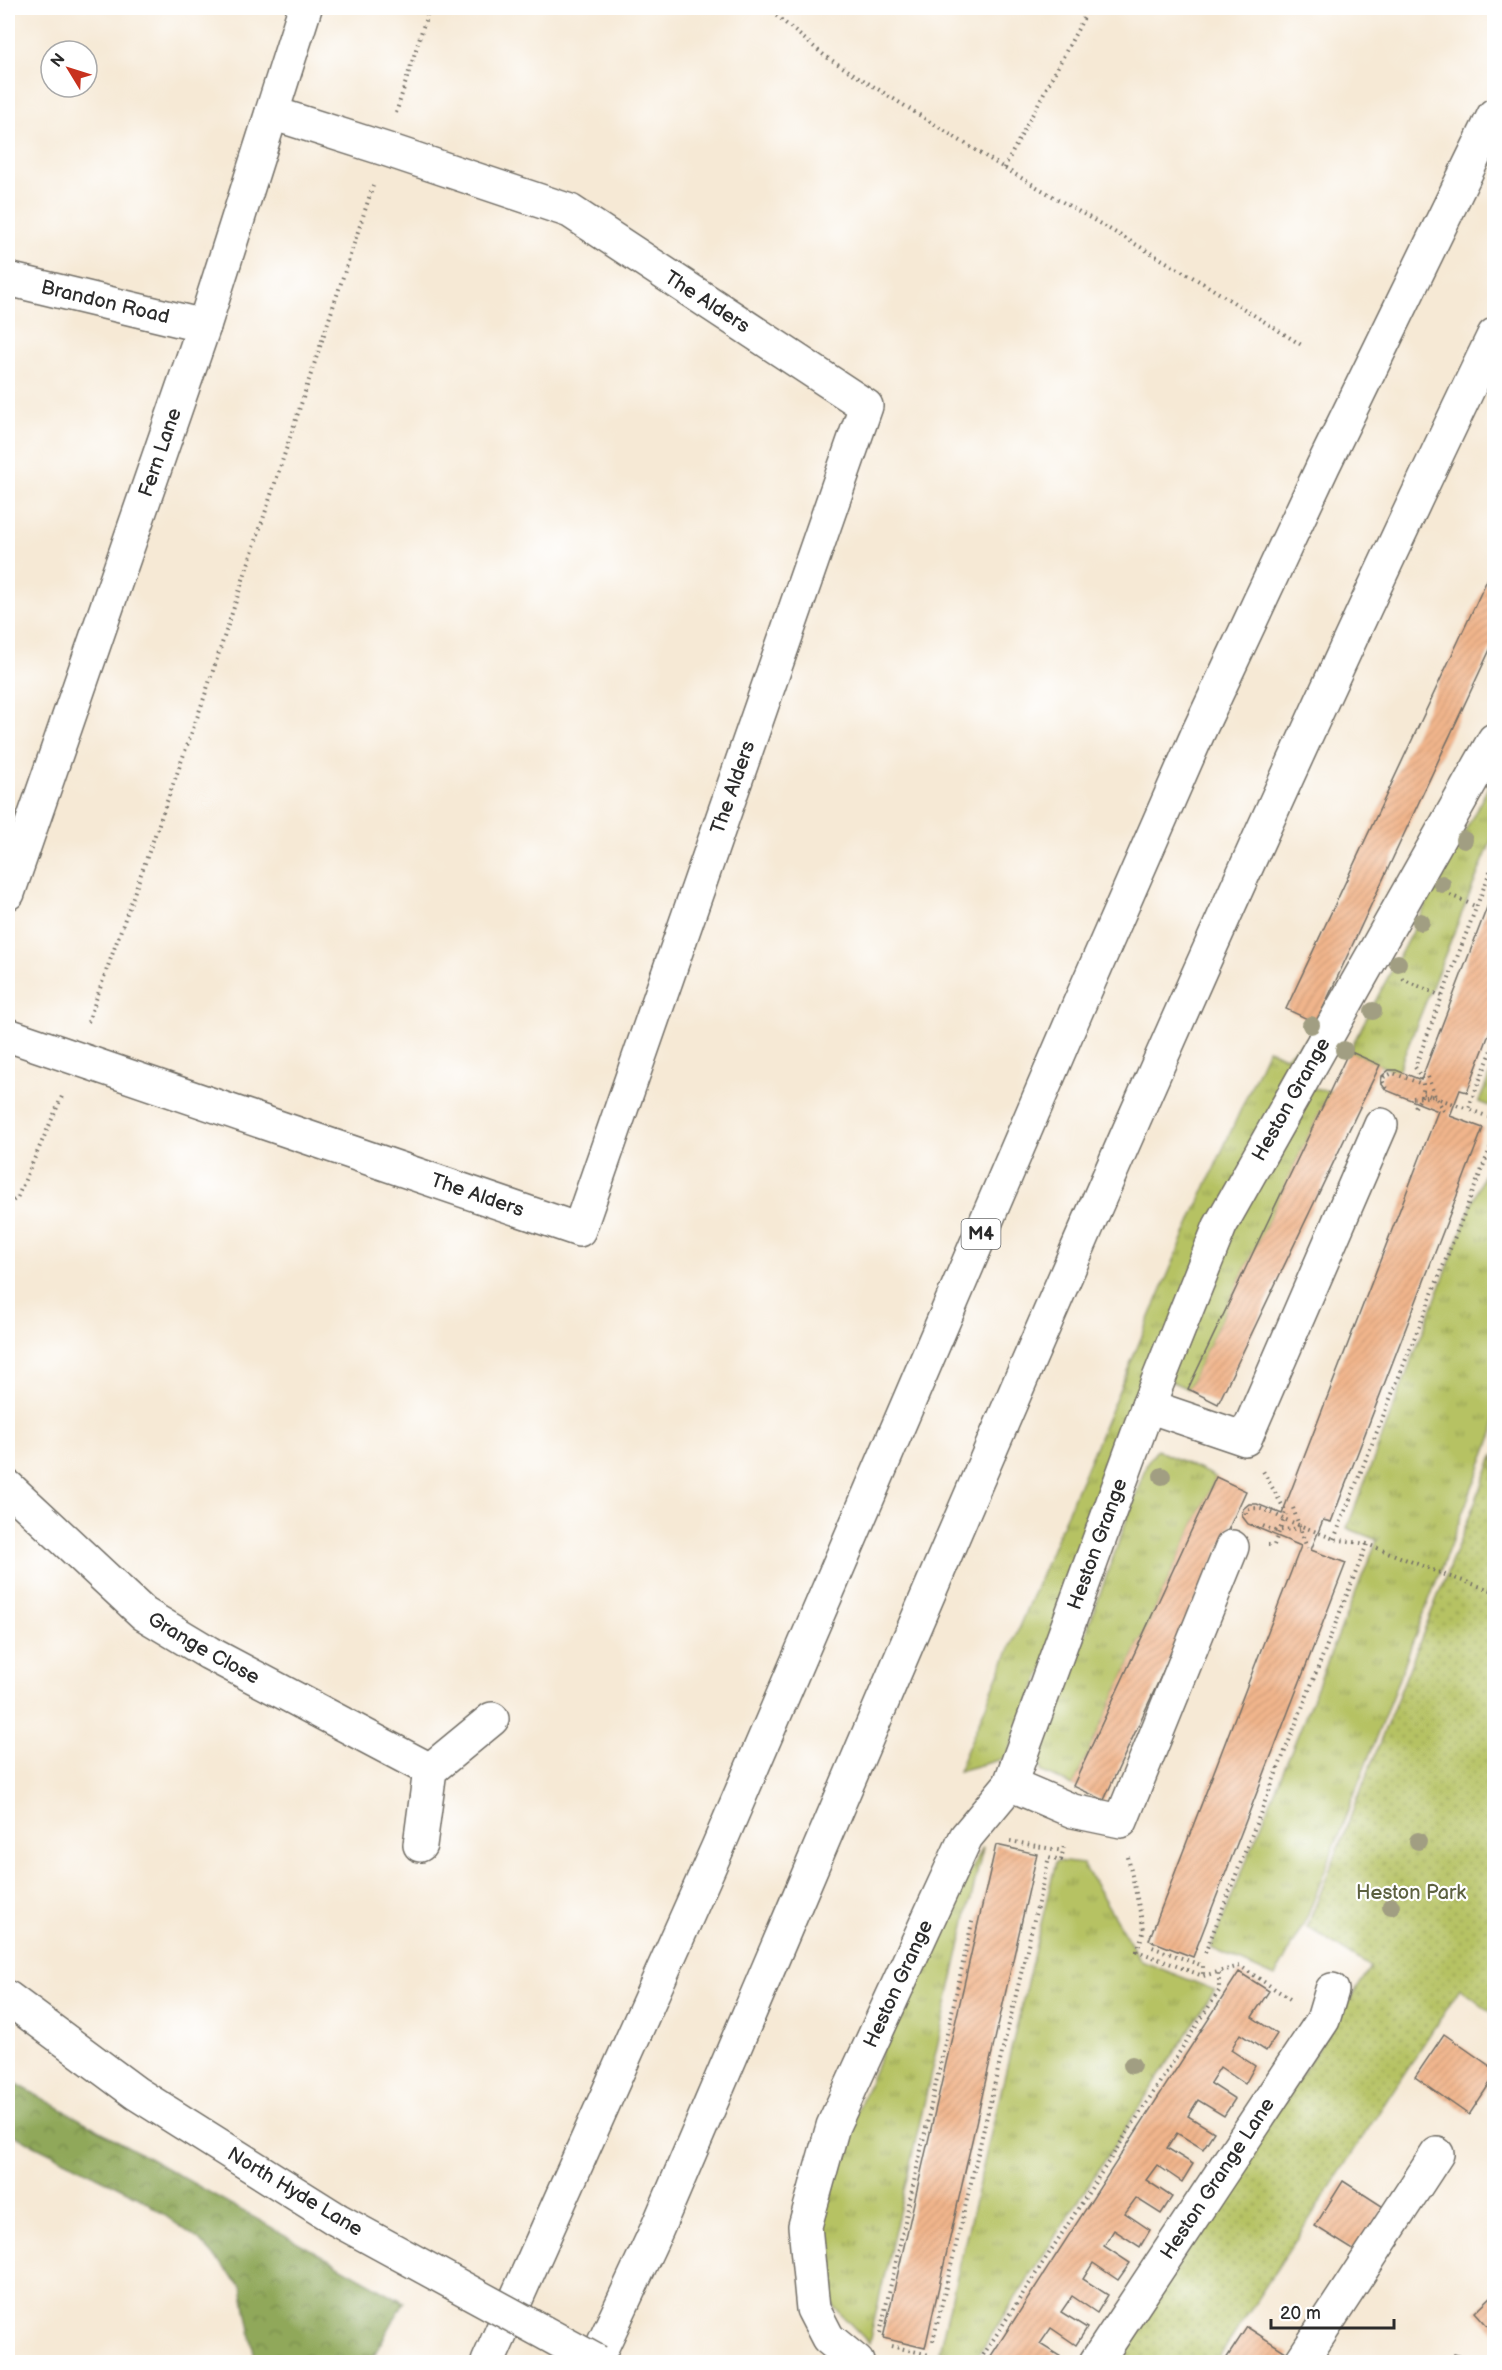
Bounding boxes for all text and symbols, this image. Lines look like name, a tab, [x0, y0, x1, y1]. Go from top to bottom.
north arrow	[39, 39, 99, 99]
text: N	[47, 50, 70, 71]
street label: The Alders	[660, 266, 754, 338]
street label: Brandon Road	[39, 275, 172, 329]
street label: Fern Lane	[134, 405, 187, 500]
street label: The Alders	[706, 738, 760, 837]
street label: Heston Grange	[1247, 1033, 1336, 1165]
street label: The Alders	[428, 1168, 527, 1222]
road number: M4	[962, 1219, 1000, 1249]
street label: Heston Grange	[1063, 1475, 1133, 1613]
street label: Grange Close	[143, 1607, 264, 1690]
park label: Heston Park	[1356, 1881, 1466, 1905]
street label: Heston Grange	[859, 1916, 938, 2052]
street label: Heston Grange Lane	[1155, 2093, 1280, 2264]
street label: North Hyde Lane	[223, 2142, 367, 2242]
scale bar	[1271, 2292, 1394, 2330]
text: 20 m	[1280, 2303, 1321, 2324]

